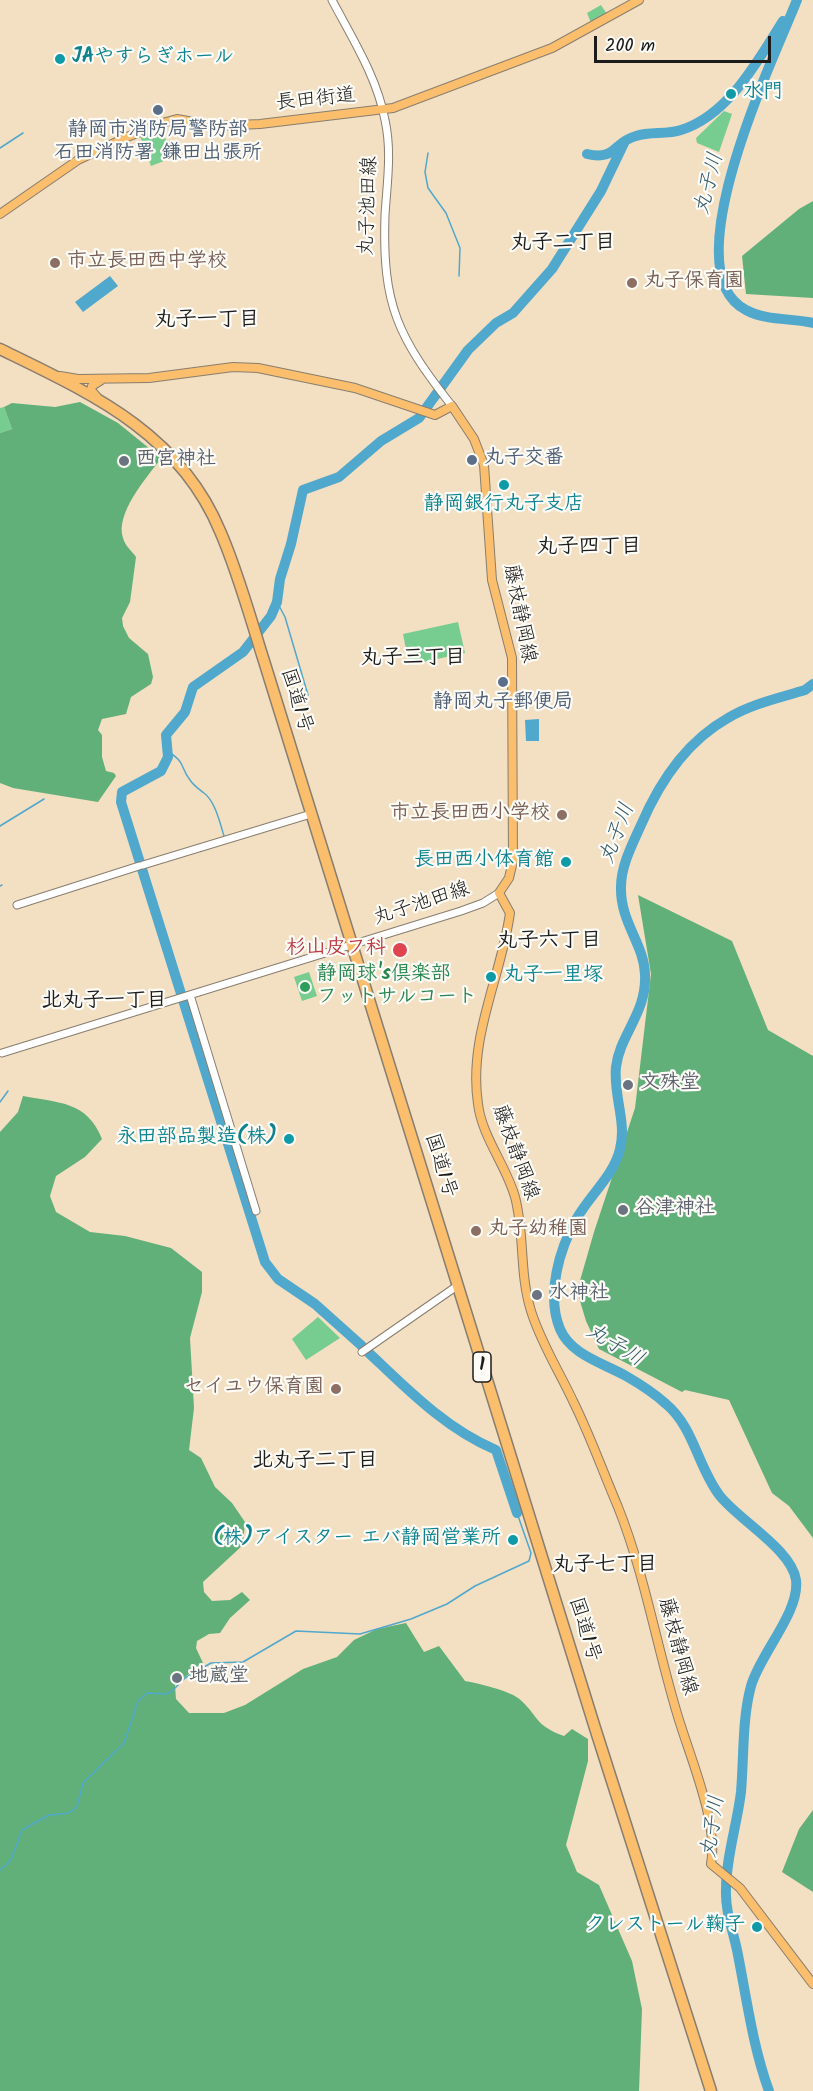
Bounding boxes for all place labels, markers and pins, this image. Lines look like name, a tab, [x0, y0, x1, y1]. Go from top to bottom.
place label: JAやすらぎホール	[72, 47, 234, 71]
marker: JAやすらぎホール	[53, 52, 67, 66]
place label: 水門	[743, 82, 783, 106]
marker: 水門	[724, 87, 738, 101]
marker: 静岡市消防局警防部 石田消防署 鎌田出張所	[151, 103, 165, 117]
place label: 静岡市消防局警防部 石田消防署 鎌田出張所	[54, 120, 262, 167]
place label: 市立長田西中学校	[67, 251, 227, 275]
marker: 市立長田西中学校	[48, 256, 62, 270]
place label: 丸子保育園	[644, 271, 744, 295]
marker: 丸子保育園	[625, 276, 639, 290]
place label: 丸子交番	[484, 448, 564, 472]
place label: 西宮神社	[136, 449, 216, 473]
marker: 丸子交番	[465, 453, 479, 467]
marker: 西宮神社	[117, 454, 131, 468]
marker: 静岡銀行丸子支店	[497, 478, 511, 492]
place label: 静岡銀行丸子支店	[424, 494, 584, 518]
marker: 静岡丸子郵便局	[496, 675, 510, 689]
place label: 静岡丸子郵便局	[433, 692, 573, 716]
place label: 市立長田西小学校	[390, 803, 550, 827]
marker: 市立長田西小学校	[555, 808, 569, 822]
place label: 長田西小体育館	[414, 850, 554, 874]
marker: 長田西小体育館	[559, 855, 573, 869]
place label: 杉山皮フ科	[286, 938, 386, 962]
marker: 杉山皮フ科	[391, 941, 409, 959]
place label: 静岡球's倶楽部 フットサルコート	[317, 964, 477, 1011]
place label: 丸子一里塚	[503, 965, 603, 989]
marker: 丸子一里塚	[484, 970, 498, 984]
marker: 静岡球's倶楽部 フットサルコート	[298, 980, 312, 994]
place label: 文殊堂	[640, 1073, 700, 1097]
marker: 文殊堂	[621, 1078, 635, 1092]
place label: 永田部品製造(株)	[117, 1127, 277, 1151]
marker: 永田部品製造(株)	[282, 1132, 296, 1146]
place label: 谷津神社	[635, 1198, 715, 1222]
marker: 谷津神社	[616, 1203, 630, 1217]
place label: 丸子幼稚園	[488, 1219, 588, 1243]
marker: 丸子幼稚園	[469, 1224, 483, 1238]
place label: 水神社	[549, 1283, 609, 1307]
marker: 水神社	[530, 1288, 544, 1302]
place label: セイユウ保育園	[184, 1377, 324, 1401]
marker: セイユウ保育園	[329, 1382, 343, 1396]
place label: (株)アイスター エバ静岡営業所	[213, 1528, 501, 1552]
marker: (株)アイスター エバ静岡営業所	[506, 1533, 520, 1547]
place label: 地蔵堂	[189, 1666, 249, 1690]
marker: 地蔵堂	[170, 1671, 184, 1685]
place label: クレストール鞠子	[585, 1915, 745, 1939]
marker: クレストール鞠子	[750, 1920, 764, 1934]

